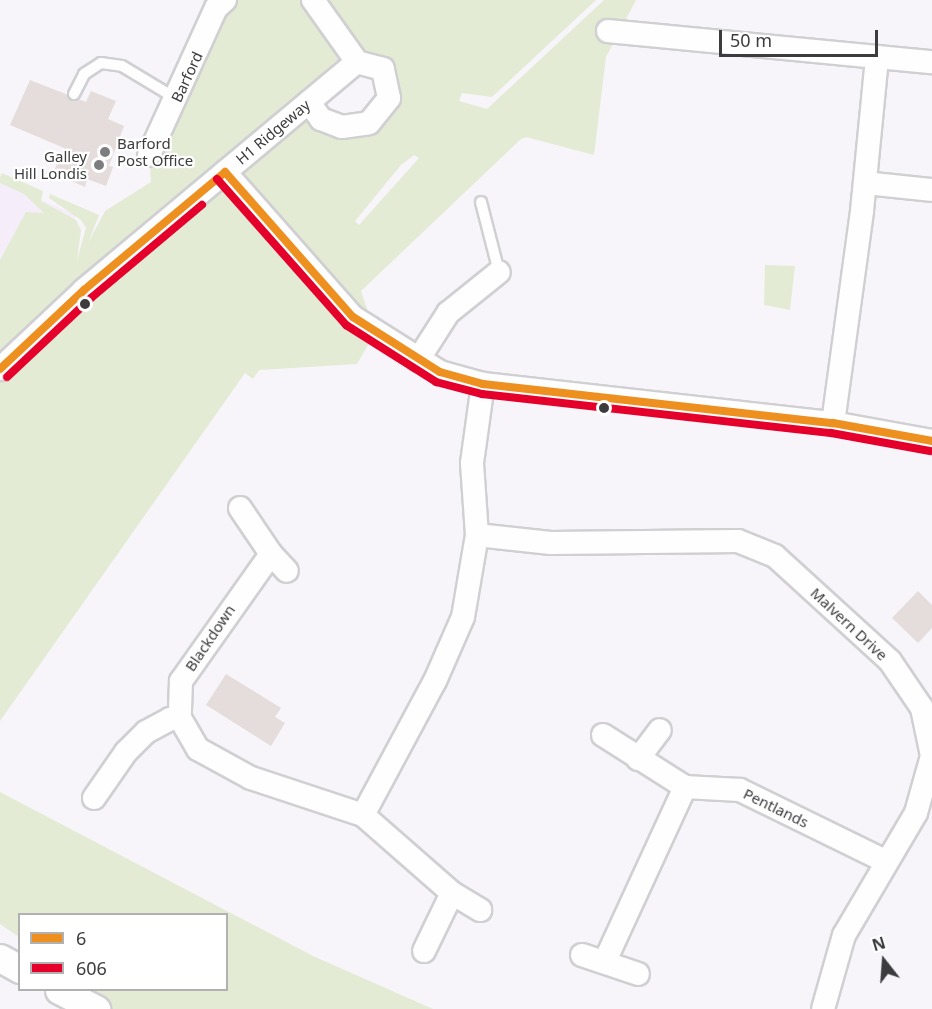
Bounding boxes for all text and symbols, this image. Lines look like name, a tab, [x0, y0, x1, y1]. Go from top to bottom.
scale bar	[722, 18, 881, 56]
text: 50 m	[730, 28, 772, 52]
street label: Barford	[167, 49, 207, 105]
street label: H1 Ridgeway	[232, 96, 314, 168]
place label: Barford Post Office	[117, 134, 193, 169]
marker: Barford Post Office	[98, 145, 112, 159]
place label: Galley Hill Londis	[14, 147, 87, 182]
marker: Galley Hill Londis	[92, 158, 106, 172]
unlabelled marker	[79, 298, 91, 310]
unlabelled marker	[598, 402, 610, 414]
street label: Malvern Drive	[807, 584, 891, 664]
street label: Blackdown	[181, 601, 239, 675]
street label: Pentlands	[741, 785, 811, 831]
legend	[18, 913, 228, 991]
text: 6	[76, 926, 86, 950]
north arrow	[854, 931, 914, 991]
text: N	[869, 931, 888, 956]
text: 606	[76, 956, 107, 980]

